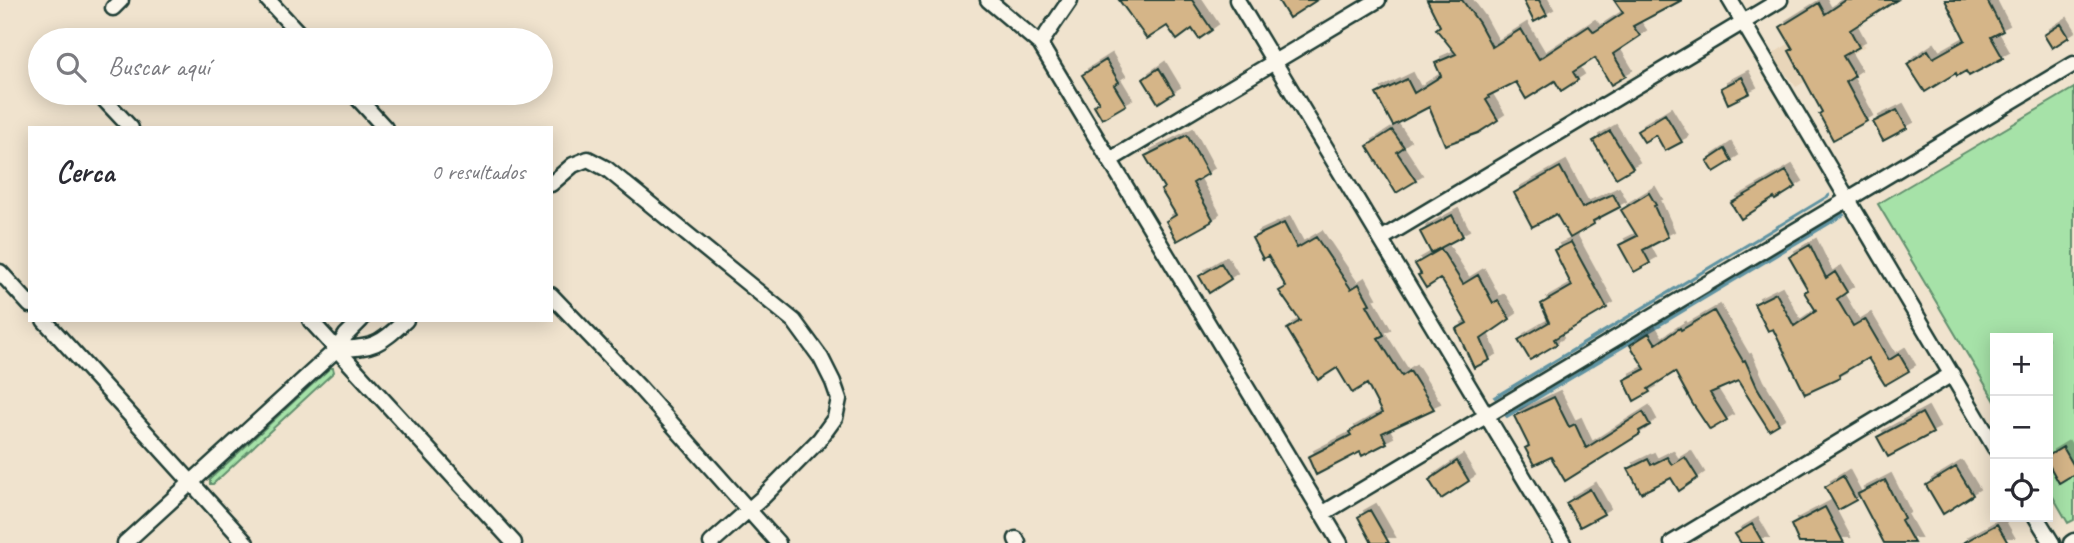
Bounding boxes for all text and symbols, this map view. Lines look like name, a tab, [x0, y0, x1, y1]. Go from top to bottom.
search box	[28, 28, 553, 105]
icon: search	[52, 48, 90, 86]
text: Buscar aquí	[108, 50, 210, 83]
text: Cerca	[56, 153, 114, 191]
text: 0 resultados	[431, 157, 525, 186]
map controls	[1990, 333, 2053, 522]
button: +	[1990, 333, 2053, 396]
button: −	[1990, 396, 2053, 459]
button: locate	[1990, 459, 2053, 522]

